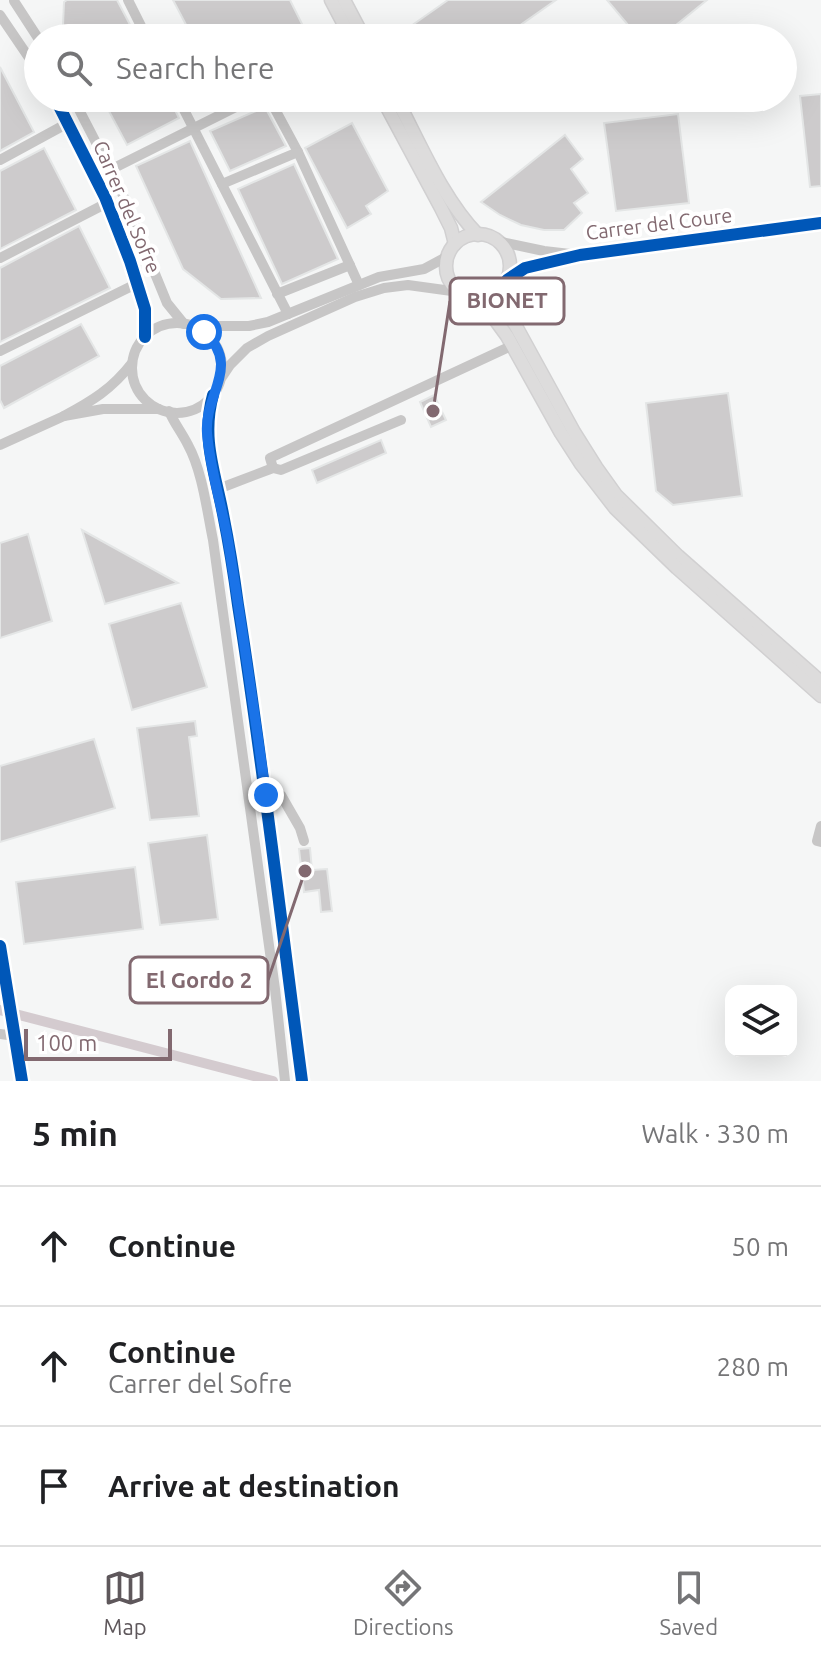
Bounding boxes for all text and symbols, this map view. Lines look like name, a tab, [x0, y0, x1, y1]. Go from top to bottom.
search box	[24, 24, 797, 112]
icon: search	[52, 46, 96, 90]
text: Search here	[116, 51, 275, 85]
street label: Carrer del Sofre	[89, 137, 166, 277]
street label: Carrer del Coure	[584, 203, 734, 244]
callout: BIONET	[450, 278, 564, 324]
text: BIONET	[466, 287, 548, 312]
route start	[186, 314, 222, 350]
route end	[248, 777, 284, 813]
callout: El Gordo 2	[130, 957, 268, 1003]
text: El Gordo 2	[146, 967, 252, 992]
map controls	[725, 985, 797, 1057]
button: layers	[725, 985, 797, 1057]
scale bar	[24, 1025, 172, 1061]
text: 100 m	[36, 1030, 97, 1055]
text: 5 min	[32, 1114, 118, 1152]
text: Walk · 330 m	[641, 1119, 789, 1148]
icon: ahead	[32, 1224, 76, 1268]
text: Continue	[108, 1229, 236, 1263]
text: 50 m	[731, 1232, 789, 1261]
text: Continue	[108, 1335, 236, 1369]
icon: ahead	[32, 1344, 76, 1388]
text: 280 m	[717, 1352, 789, 1381]
text: Carrer del Sofre	[108, 1369, 292, 1398]
icon: arrive	[32, 1464, 76, 1508]
text: Arrive at destination	[108, 1469, 400, 1503]
tab: Map	[103, 1566, 147, 1639]
tab: Directions	[353, 1566, 454, 1639]
tab: Saved	[659, 1566, 718, 1639]

